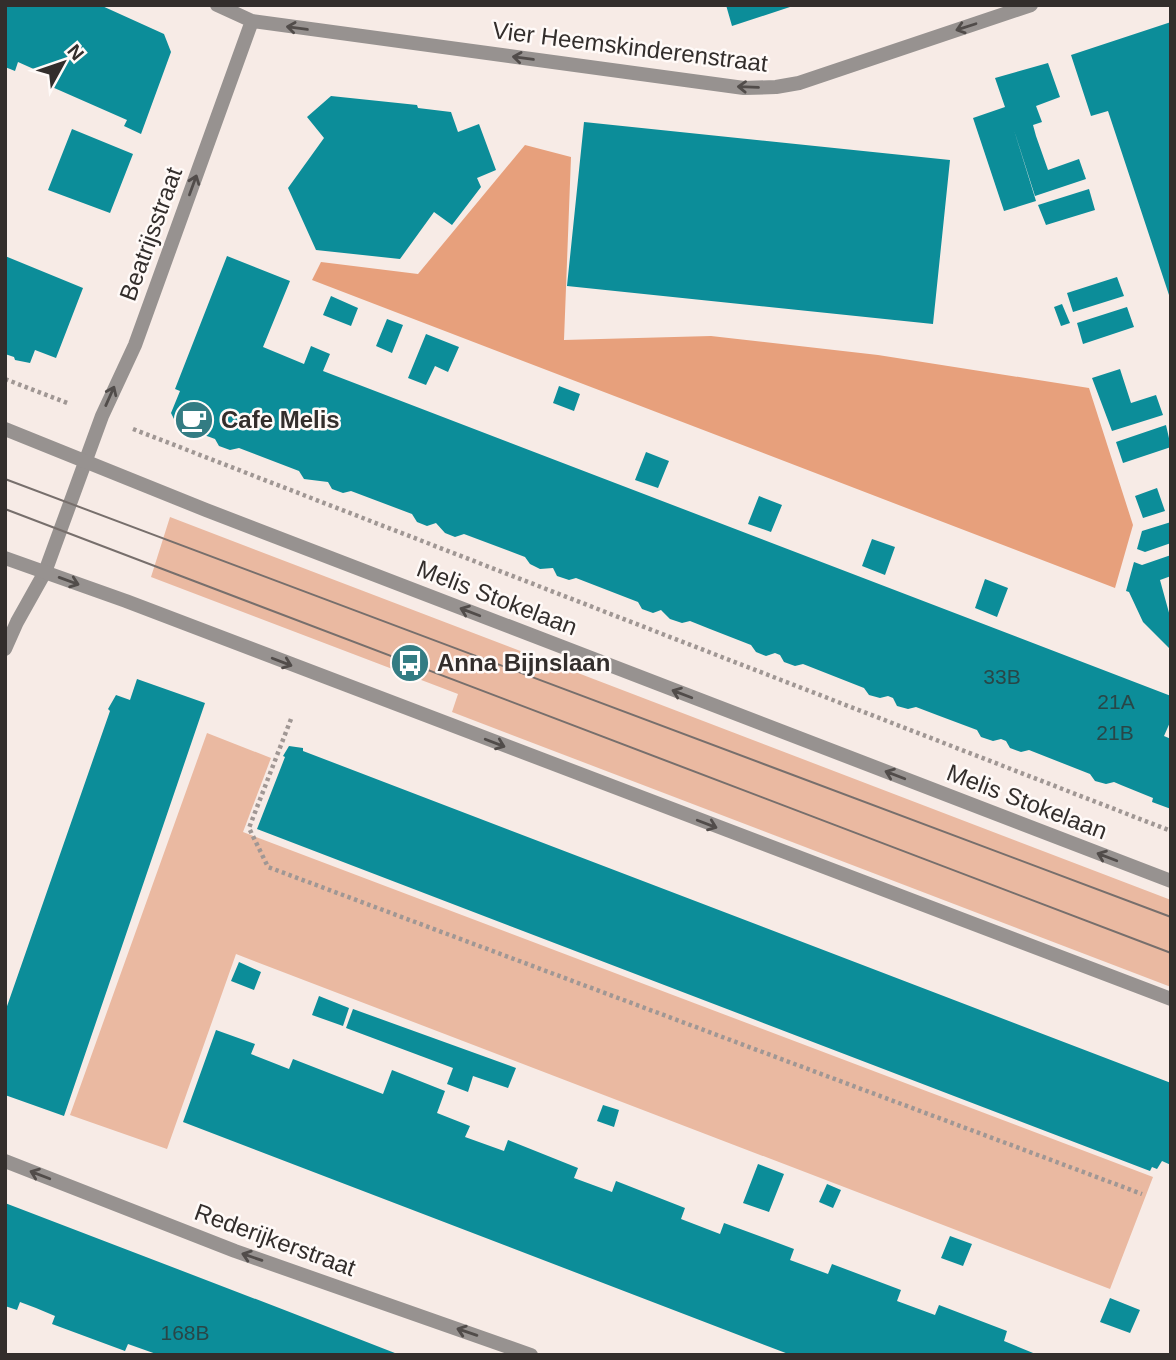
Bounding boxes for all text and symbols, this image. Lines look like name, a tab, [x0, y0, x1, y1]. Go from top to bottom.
street label: Vier Heemskinderenstraat	[491, 16, 770, 77]
one-way arrow	[287, 21, 309, 34]
one-way arrow	[956, 22, 978, 34]
north arrow	[28, 28, 98, 98]
text: N	[63, 40, 88, 64]
one-way arrow	[512, 51, 535, 64]
one-way arrow	[737, 80, 760, 94]
street label: Beatrijsstraat	[114, 163, 187, 304]
one-way arrow	[188, 174, 200, 196]
one-way arrow	[105, 386, 118, 408]
cafe icon: Cafe Melis	[173, 399, 215, 441]
place label: Cafe Melis	[221, 406, 340, 433]
street label: Melis Stokelaan	[413, 555, 581, 640]
one-way arrow	[58, 576, 80, 588]
one-way arrow	[460, 605, 481, 617]
bus stop icon: Anna Bijnslaan	[389, 642, 431, 684]
place label: Anna Bijnslaan	[437, 649, 610, 676]
one-way arrow	[271, 656, 293, 669]
house number: 33B	[983, 665, 1021, 688]
one-way arrow	[672, 686, 694, 699]
house number: 21A	[1097, 690, 1135, 713]
house number: 21B	[1096, 721, 1134, 744]
one-way arrow	[483, 738, 505, 750]
street label: Melis Stokelaan	[943, 759, 1111, 844]
one-way arrow	[884, 768, 906, 781]
one-way arrow	[696, 818, 718, 831]
one-way arrow	[1097, 850, 1118, 862]
one-way arrow	[29, 1167, 51, 1180]
street label: Rederijkerstraat	[191, 1198, 360, 1281]
one-way arrow	[241, 1250, 263, 1263]
house number: 168B	[160, 1321, 210, 1344]
one-way arrow	[456, 1325, 478, 1337]

